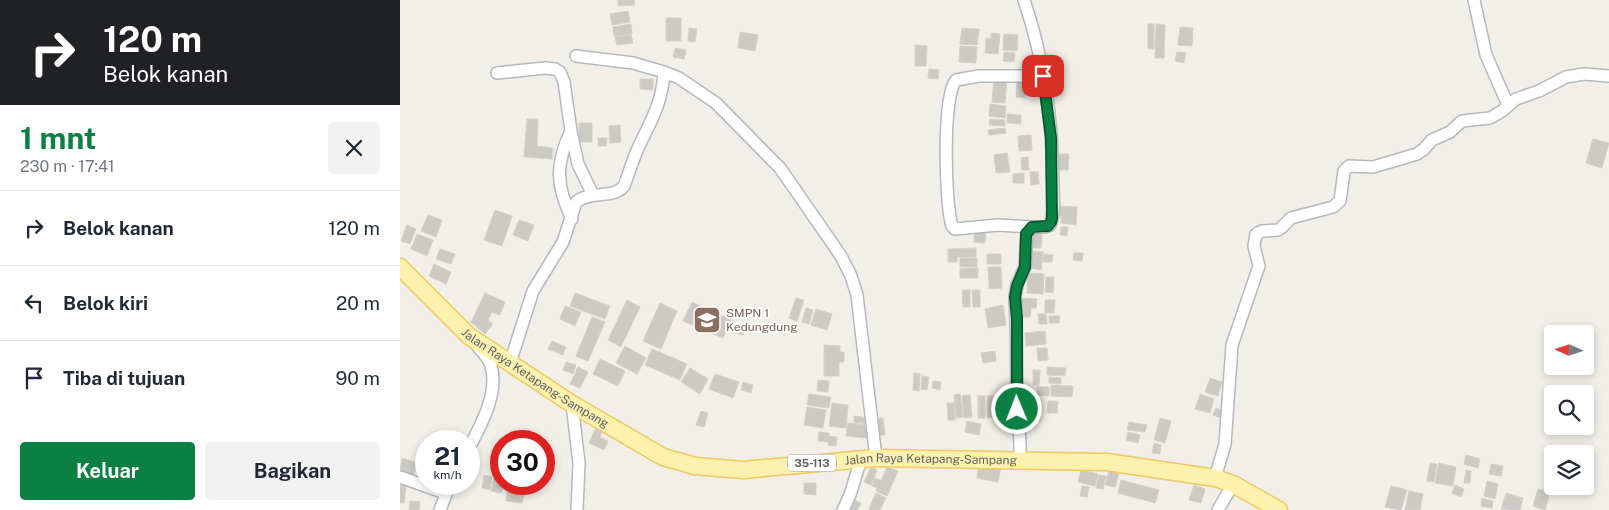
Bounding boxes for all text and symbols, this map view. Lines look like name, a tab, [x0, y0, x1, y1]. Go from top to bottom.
text: 120 m	[103, 19, 202, 60]
icon: right	[20, 20, 85, 85]
pin	[1022, 55, 1064, 97]
text: Belok kanan	[103, 61, 228, 87]
icon: arrive	[1029, 62, 1057, 90]
text: 1 mnt	[20, 120, 96, 156]
button: close	[328, 122, 380, 174]
text: 230 m · 17:41	[20, 157, 115, 176]
icon: right	[20, 214, 48, 242]
text: Belok kanan	[63, 217, 174, 239]
text: 120 m	[328, 217, 380, 239]
icon: left	[20, 289, 48, 317]
text: Belok kiri	[63, 292, 148, 314]
text: 20 m	[336, 292, 380, 314]
school or university icon: SMPN 1 Kedungdung	[692, 305, 722, 335]
place label: SMPN 1 Kedungdung	[726, 306, 798, 334]
north arrow	[1544, 325, 1594, 375]
map controls	[1544, 325, 1594, 495]
street label: Jalan Raya Ketapang-Sampang	[459, 326, 611, 431]
icon: arrive	[20, 364, 48, 392]
text: Tiba di tujuan	[63, 367, 185, 389]
text: 90 m	[336, 367, 380, 389]
position arrow	[990, 382, 1042, 434]
button: search	[1544, 385, 1594, 435]
speed limit sign: 30	[490, 430, 555, 495]
text: 21	[434, 441, 461, 471]
button: Keluar	[20, 442, 195, 500]
button: Bagikan	[205, 442, 380, 500]
button: layers	[1544, 445, 1594, 495]
street label: Jalan Raya Ketapang-Sampang	[844, 451, 1017, 468]
road number: 35-113	[788, 454, 836, 472]
text: km/h	[433, 468, 462, 482]

